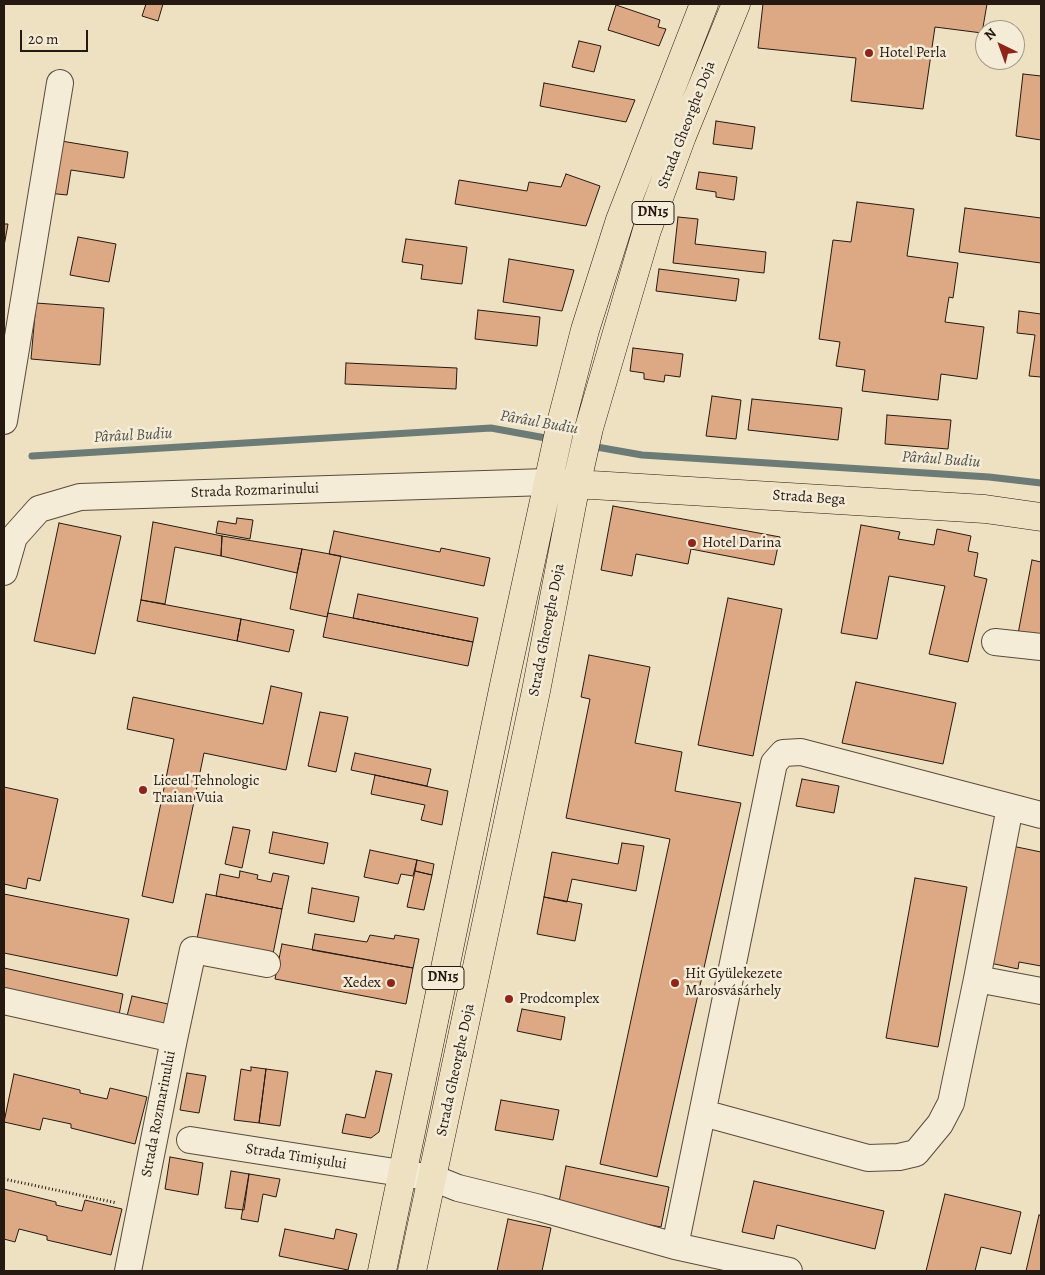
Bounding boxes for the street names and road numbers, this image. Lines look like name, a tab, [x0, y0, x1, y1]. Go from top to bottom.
street label: Strada Gheorghe Doja	[654, 59, 720, 191]
road number: DN15	[632, 202, 674, 224]
street label: Strada Rozmarinului	[191, 480, 319, 502]
street label: Strada Bega	[772, 486, 846, 510]
street label: Strada Gheorghe Doja	[525, 562, 569, 698]
road number: DN15	[422, 966, 464, 990]
street label: Strada Gheorghe Doja	[433, 1002, 479, 1138]
street label: Strada Rozmarinului	[138, 1049, 180, 1179]
street label: Strada Timișului	[244, 1140, 348, 1174]

